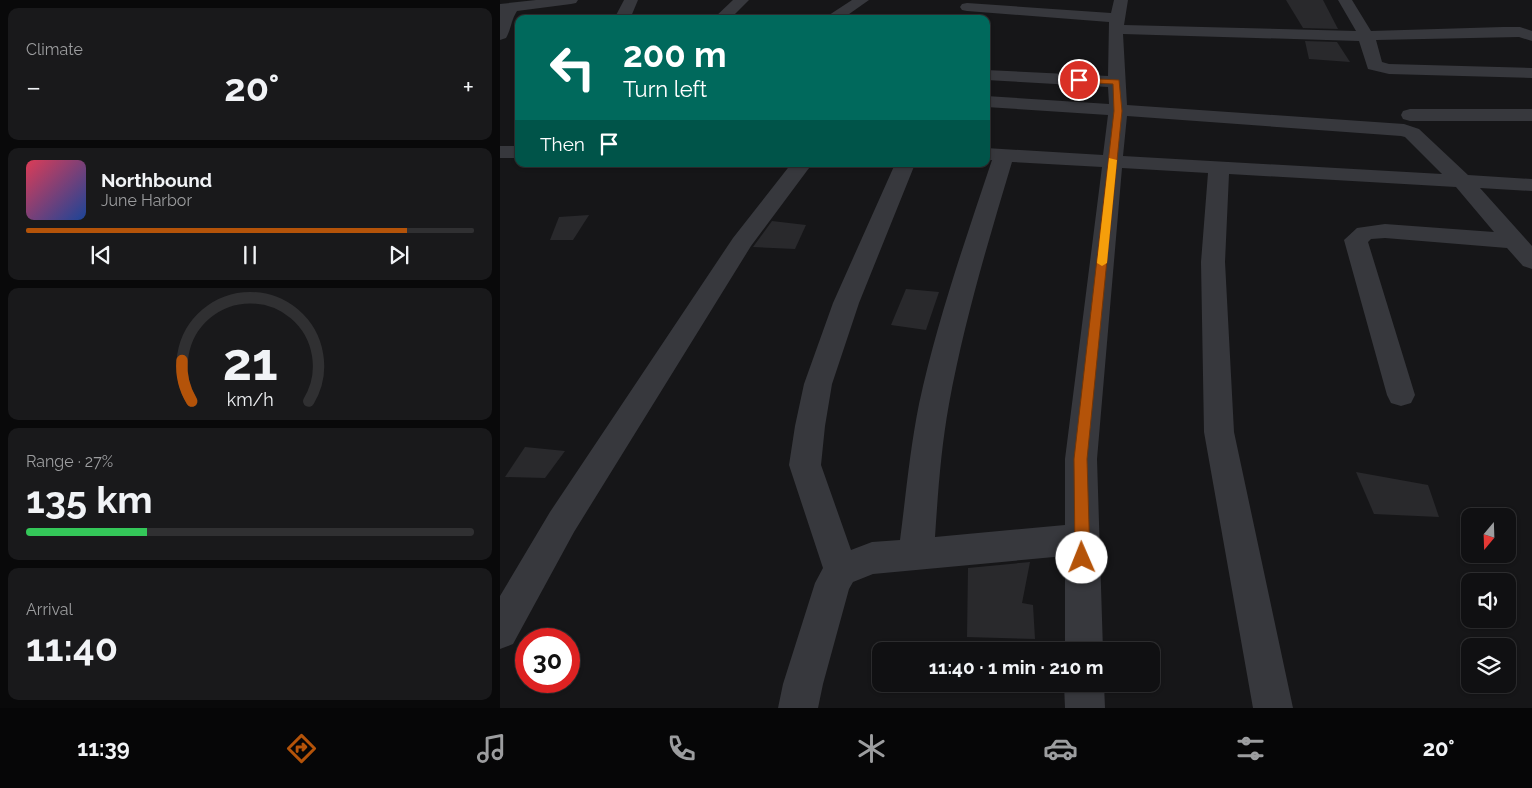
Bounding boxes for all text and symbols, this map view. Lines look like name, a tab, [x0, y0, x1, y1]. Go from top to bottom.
text: 200 m	[623, 34, 727, 75]
icon: left	[540, 35, 605, 100]
text: Climate	[26, 40, 83, 59]
pin	[1058, 59, 1100, 101]
text: 20°	[224, 65, 279, 110]
icon: arrive	[1065, 66, 1093, 94]
text: −	[26, 71, 41, 104]
text: +	[462, 71, 474, 104]
text: Turn left	[623, 76, 707, 102]
icon: arrive	[595, 130, 623, 158]
text: Then	[540, 133, 585, 155]
text: Northbound	[101, 169, 212, 191]
text: June Harbor	[101, 191, 192, 210]
icon: previous	[87, 241, 115, 269]
icon: pause	[236, 241, 264, 269]
icon: next	[385, 241, 413, 269]
text: 21	[222, 331, 278, 392]
text: km/h	[226, 389, 274, 410]
text: Range · 27%	[26, 452, 113, 471]
text: 135 km	[26, 477, 153, 522]
north arrow	[1461, 508, 1516, 562]
map controls	[1461, 508, 1516, 693]
position arrow	[1055, 531, 1107, 583]
button: sound	[1461, 573, 1516, 628]
text: Arrival	[26, 600, 73, 619]
text: 11:40	[26, 625, 118, 670]
speed limit sign: 30	[515, 628, 580, 693]
button: layers	[1461, 638, 1516, 693]
text: 11:40 · 1 min · 210 m	[929, 656, 1103, 678]
icon: directions	[284, 731, 319, 766]
icon: music	[474, 731, 509, 766]
icon: phone	[664, 731, 699, 766]
icon: climate	[854, 731, 889, 766]
icon: car	[1043, 731, 1078, 766]
icon: filters	[1233, 731, 1268, 766]
text: 11:39	[77, 735, 130, 761]
text: 20°	[1423, 735, 1455, 761]

